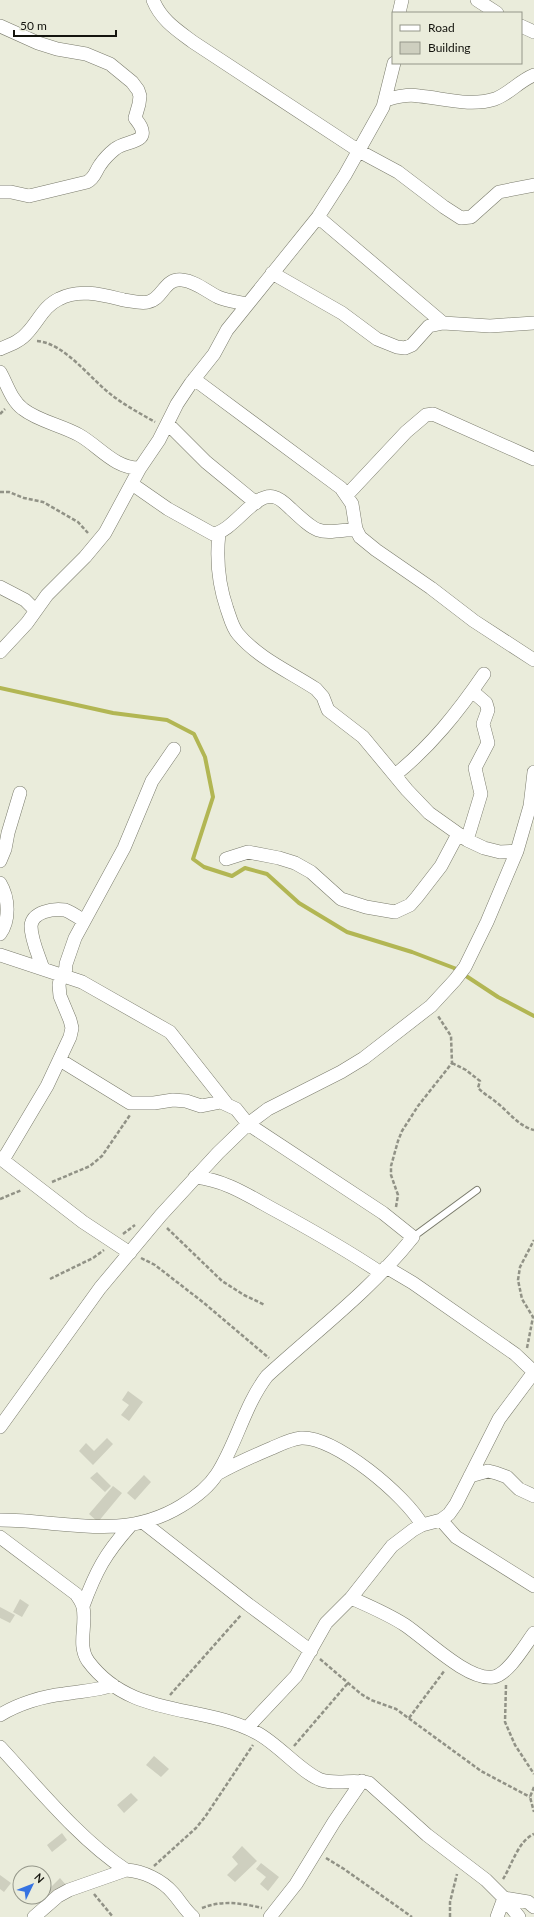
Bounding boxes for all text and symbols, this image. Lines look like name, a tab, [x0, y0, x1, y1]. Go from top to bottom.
scale bar	[14, 12, 116, 38]
legend	[392, 12, 522, 64]
text: 50 m	[20, 18, 47, 33]
text: Road	[428, 20, 455, 35]
text: Building	[428, 40, 471, 55]
north arrow	[12, 1865, 52, 1905]
text: N	[32, 1870, 47, 1885]

